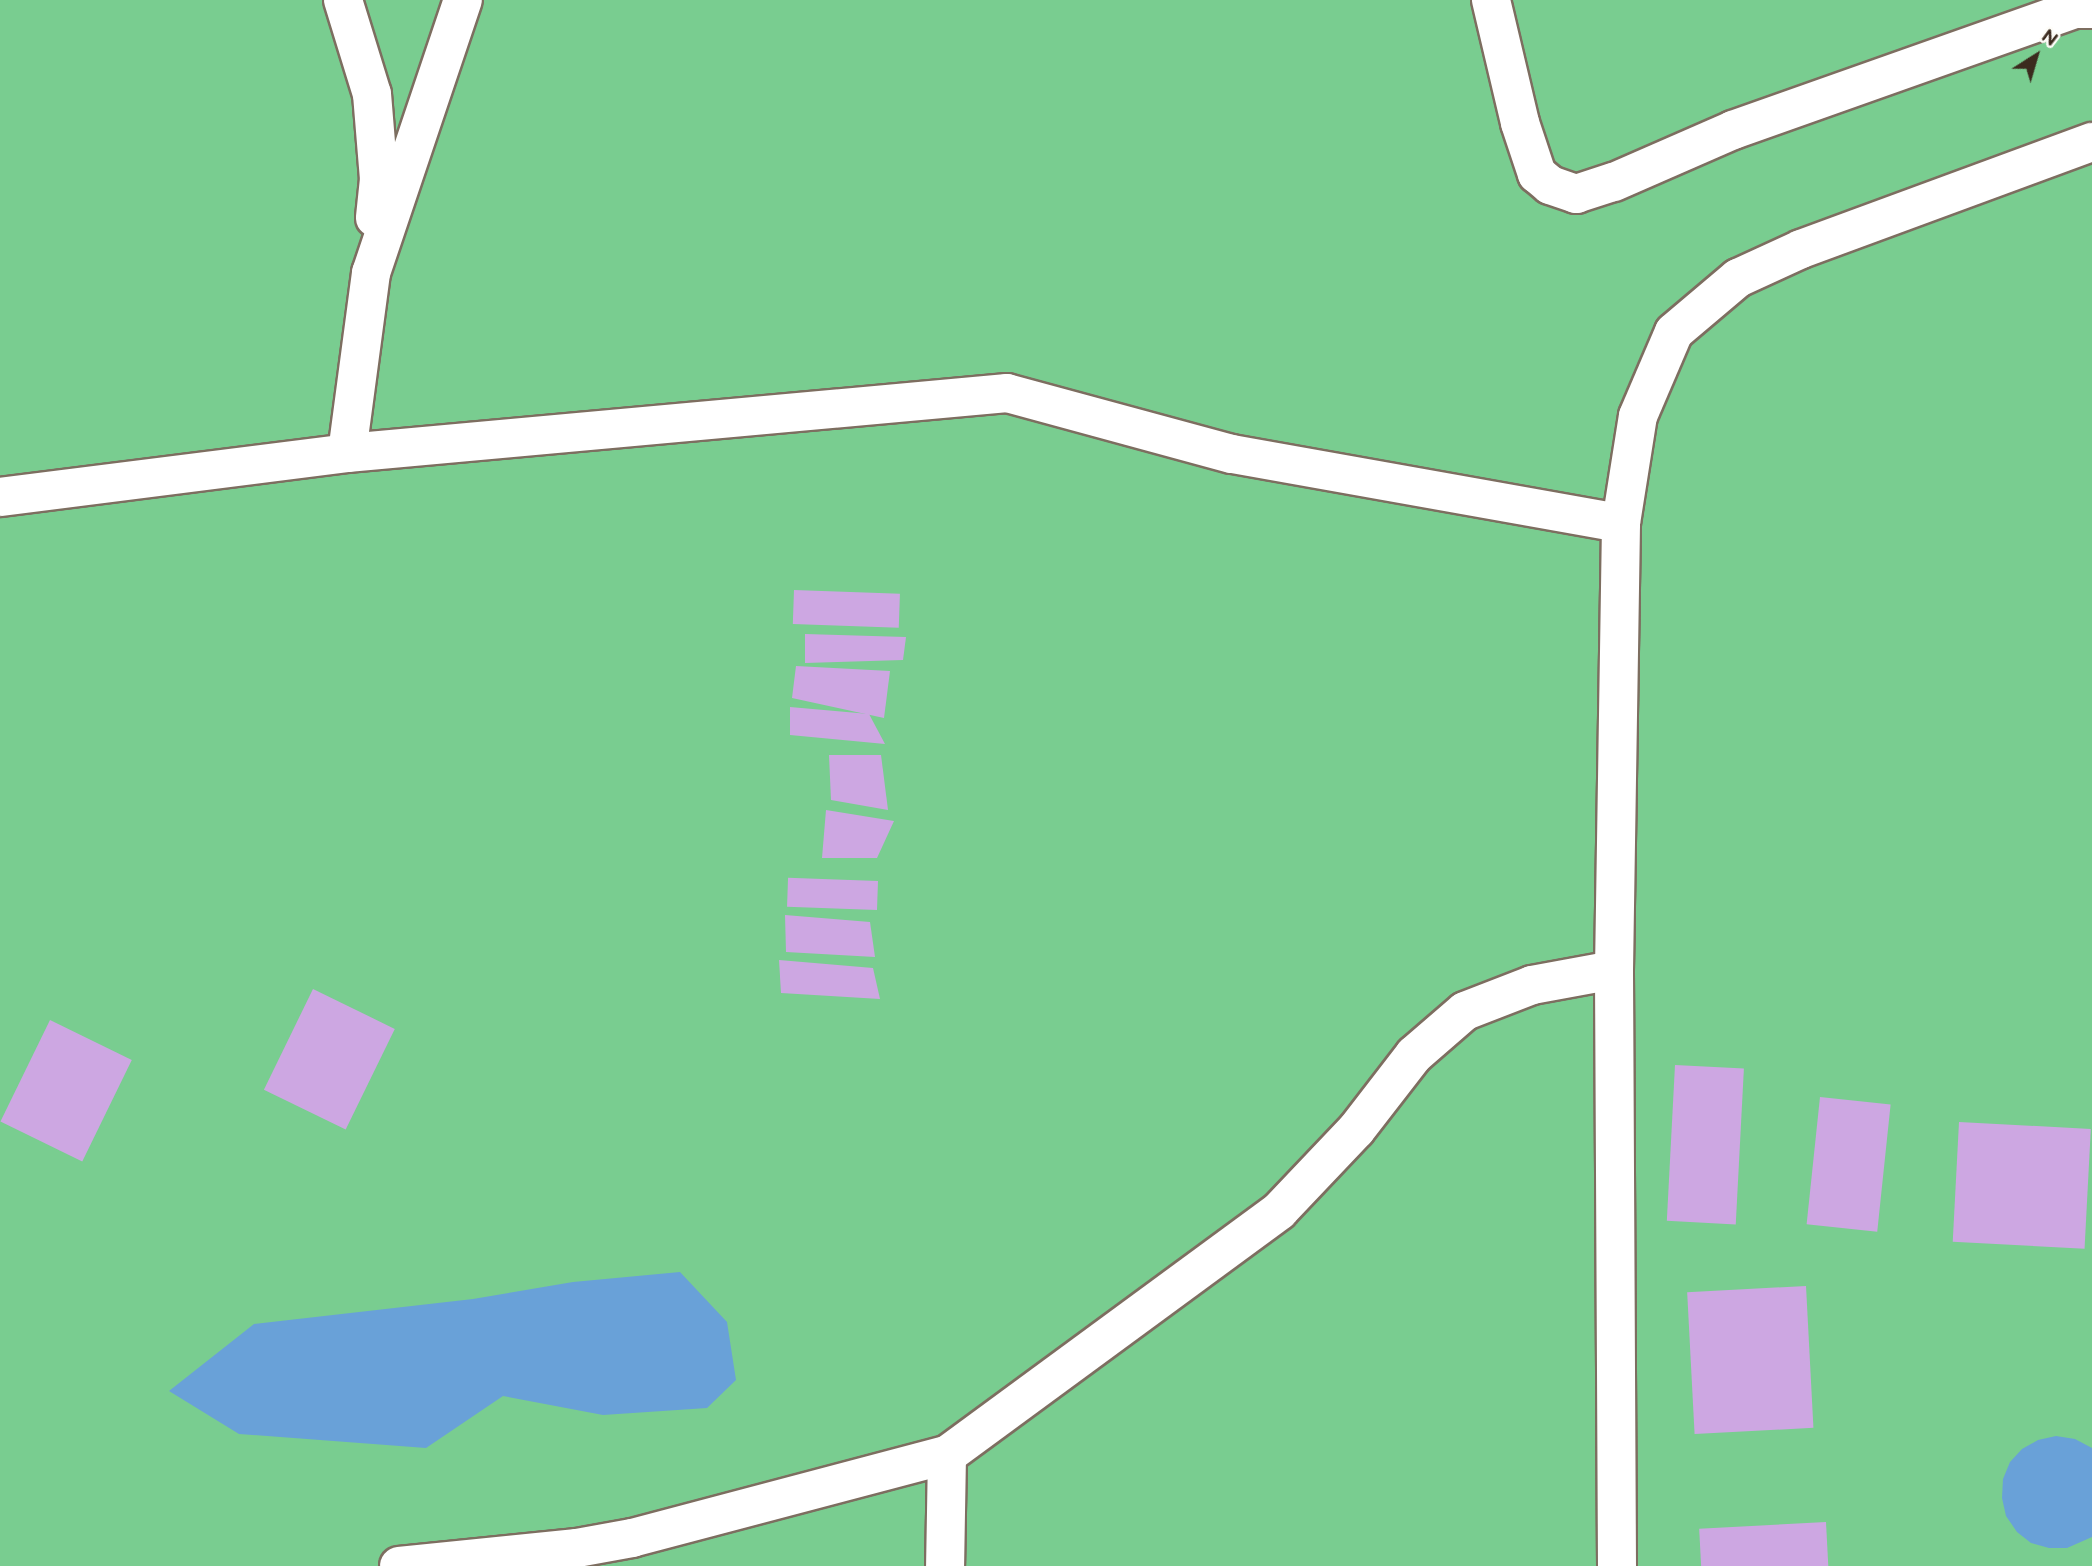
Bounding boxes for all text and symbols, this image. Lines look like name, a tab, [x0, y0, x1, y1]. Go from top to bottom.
north arrow	[2001, 21, 2071, 91]
text: N	[2036, 25, 2062, 52]

